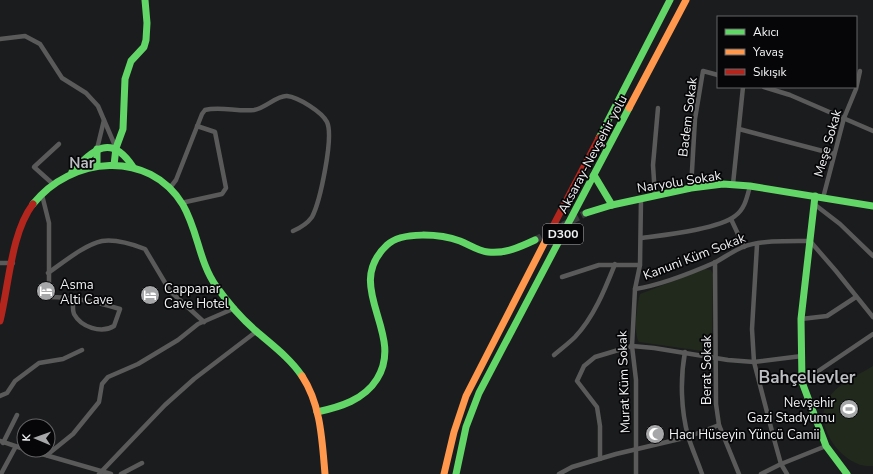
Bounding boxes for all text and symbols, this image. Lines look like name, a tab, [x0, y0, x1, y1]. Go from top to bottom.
legend	[717, 16, 857, 88]
text: Akıcı	[753, 24, 779, 40]
text: Yavaş	[752, 44, 784, 60]
text: Sıkışık	[753, 64, 788, 80]
street label: Badem Sokak	[674, 76, 702, 158]
street label: Aksaray-Nevşehir yolu	[554, 92, 632, 217]
street label: Meşe Sokak	[810, 107, 846, 179]
district label: Nar	[69, 153, 95, 173]
street label: Naryolu Sokak	[636, 166, 723, 198]
road number: D300	[543, 224, 583, 244]
street label: Kanuni Küm Sokak	[641, 229, 749, 285]
place label: Asma Alti Cave	[60, 276, 113, 309]
hotel icon: Asma Alti Cave	[35, 280, 57, 302]
place label: Cappanar Cave Hotel	[164, 280, 229, 313]
hotel icon: Cappanar Cave Hotel	[139, 284, 161, 306]
street label: Murat Küm Sokak	[613, 330, 635, 434]
street label: Berat Sokak	[698, 334, 716, 405]
district label: Bahçelievler	[758, 366, 856, 389]
place label: Nevşehir Gazi Stadyumu	[747, 394, 835, 427]
sports icon: Nevşehir Gazi Stadyumu	[838, 398, 860, 420]
north arrow	[16, 418, 56, 458]
mosque icon: Hacı Hüseyin Yüncü Camii	[644, 423, 666, 445]
place label: Hacı Hüseyin Yüncü Camii	[669, 426, 820, 444]
text: K	[19, 433, 34, 442]

